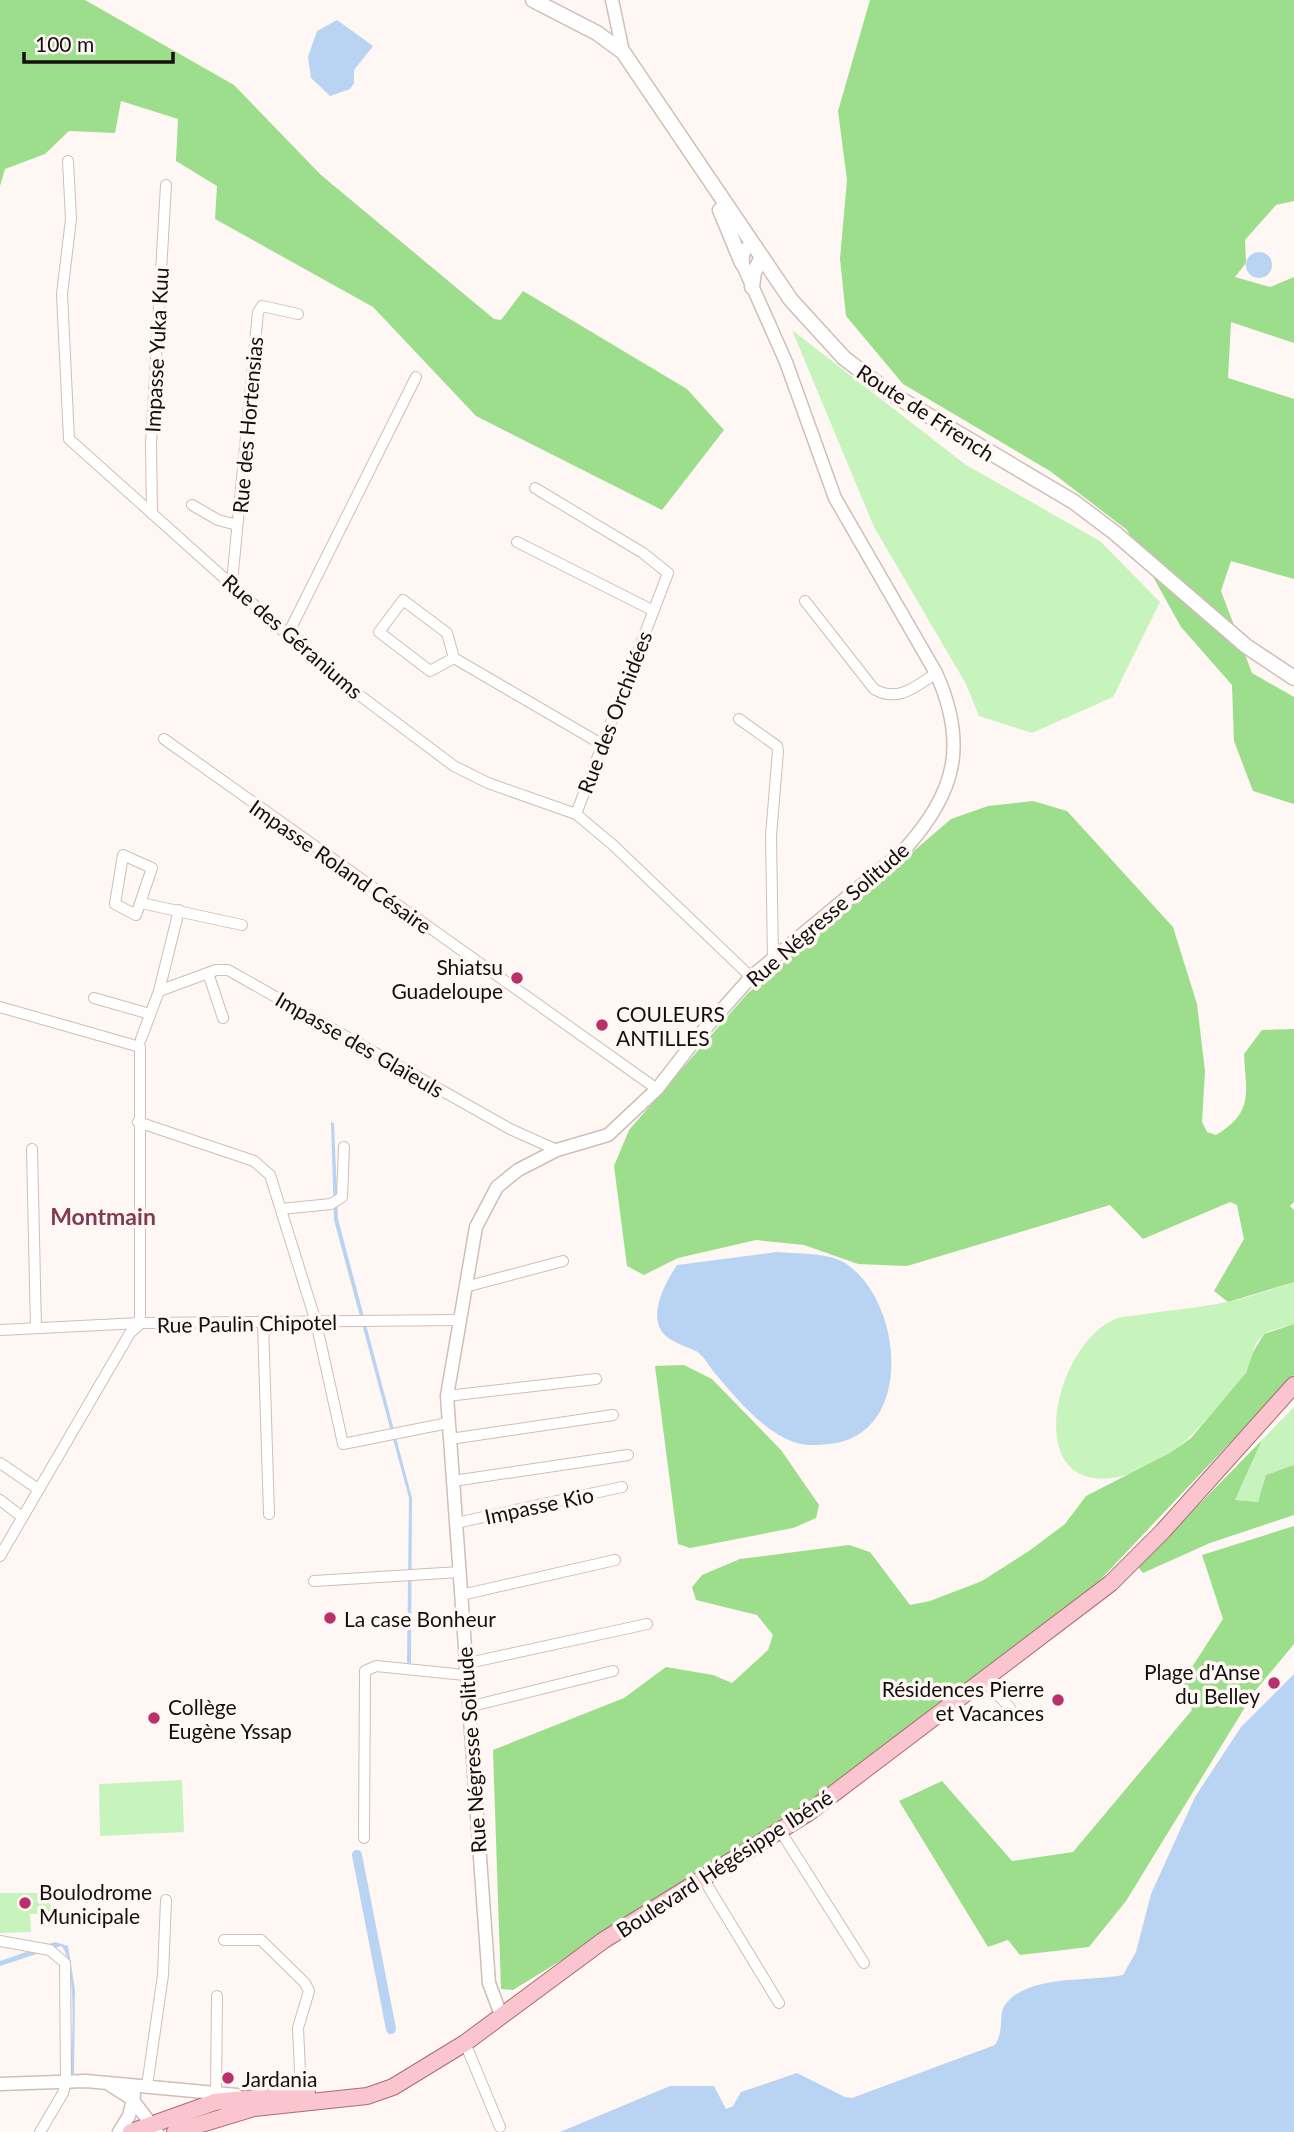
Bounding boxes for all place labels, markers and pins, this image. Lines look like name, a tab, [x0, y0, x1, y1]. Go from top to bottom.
place label: Shiatsu Guadeloupe	[391, 954, 503, 1003]
marker: Shiatsu Guadeloupe	[509, 970, 525, 986]
place label: COULEURS ANTILLES	[616, 1001, 725, 1050]
marker: COULEURS ANTILLES	[594, 1017, 610, 1033]
place label: La case Bonheur	[344, 1606, 496, 1631]
marker: La case Bonheur	[322, 1610, 338, 1626]
place label: Plage d'Anse du Belley	[1144, 1659, 1260, 1708]
marker: Plage d'Anse du Belley	[1266, 1675, 1282, 1691]
place label: Résidences Pierre et Vacances	[882, 1676, 1044, 1725]
marker: Résidences Pierre et Vacances	[1050, 1692, 1066, 1708]
place label: Collège Eugène Yssap	[168, 1694, 292, 1743]
marker: Collège Eugène Yssap	[146, 1710, 162, 1726]
place label: Boulodrome Municipale	[39, 1879, 152, 1928]
marker: Boulodrome Municipale	[17, 1895, 33, 1911]
place label: Jardania	[242, 2066, 318, 2091]
marker: Jardania	[220, 2070, 236, 2086]

